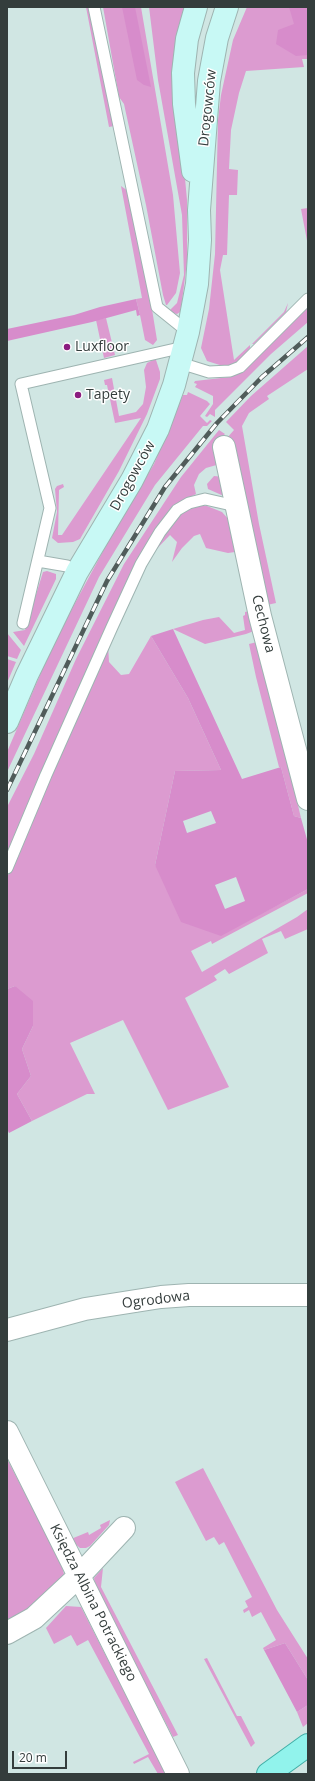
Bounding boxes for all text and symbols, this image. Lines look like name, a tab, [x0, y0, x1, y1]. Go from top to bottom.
street label: Drogowców	[196, 69, 220, 147]
place label: Luxfloor	[75, 339, 129, 355]
marker: Luxfloor	[62, 342, 72, 352]
place label: Tapety	[86, 387, 130, 403]
marker: Tapety	[73, 390, 83, 400]
street label: Drogowców	[107, 438, 159, 514]
street label: Cechowa	[248, 593, 278, 655]
street label: Ogrodowa	[121, 1288, 191, 1312]
street label: Księdza Albina Potrackiego	[46, 1521, 140, 1685]
scale bar	[14, 1743, 69, 1769]
text: 20 m	[19, 1749, 47, 1766]

